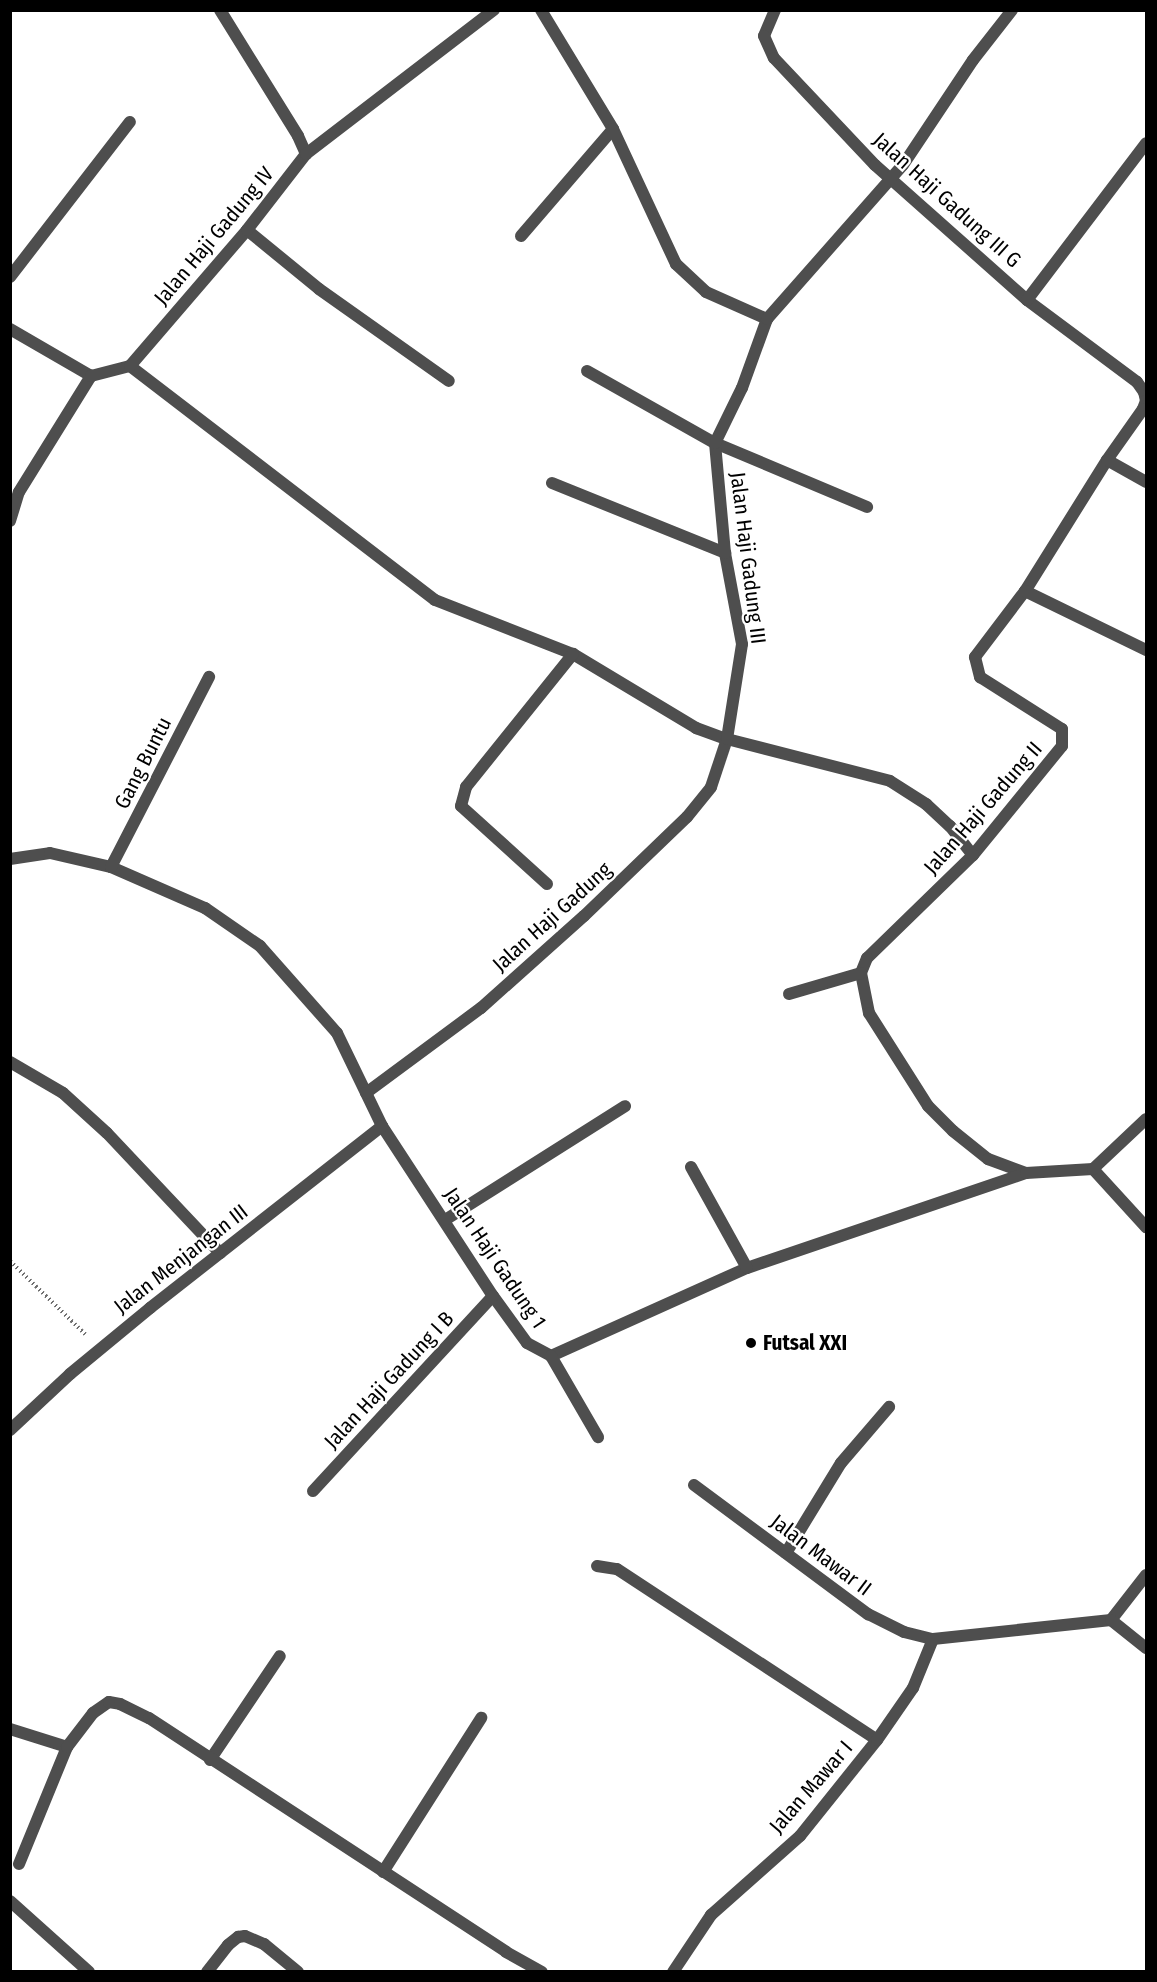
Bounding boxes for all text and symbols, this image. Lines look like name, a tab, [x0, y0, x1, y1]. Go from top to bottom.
street label: Jalan Haji Gadung III G	[868, 127, 1026, 273]
street label: Jalan Haji Gadung IV	[149, 162, 279, 310]
street label: Jalan Haji Gadung III	[725, 471, 771, 645]
street label: Gang Buntu	[109, 713, 177, 813]
street label: Jalan Haji Gadung II	[919, 737, 1047, 879]
street label: Jalan Haji Gadung	[487, 857, 617, 977]
street label: Jalan Haji Gadung 1	[439, 1183, 551, 1333]
street label: Jalan Menjangan III	[109, 1199, 253, 1319]
street label: Jalan Haji Gadung I B	[319, 1306, 459, 1454]
place label: Futsal XXI	[763, 1330, 847, 1356]
marker: Futsal XXI	[744, 1336, 758, 1350]
street label: Jalan Mawar II	[766, 1509, 876, 1601]
street label: Jalan Mawar I	[764, 1736, 858, 1838]

